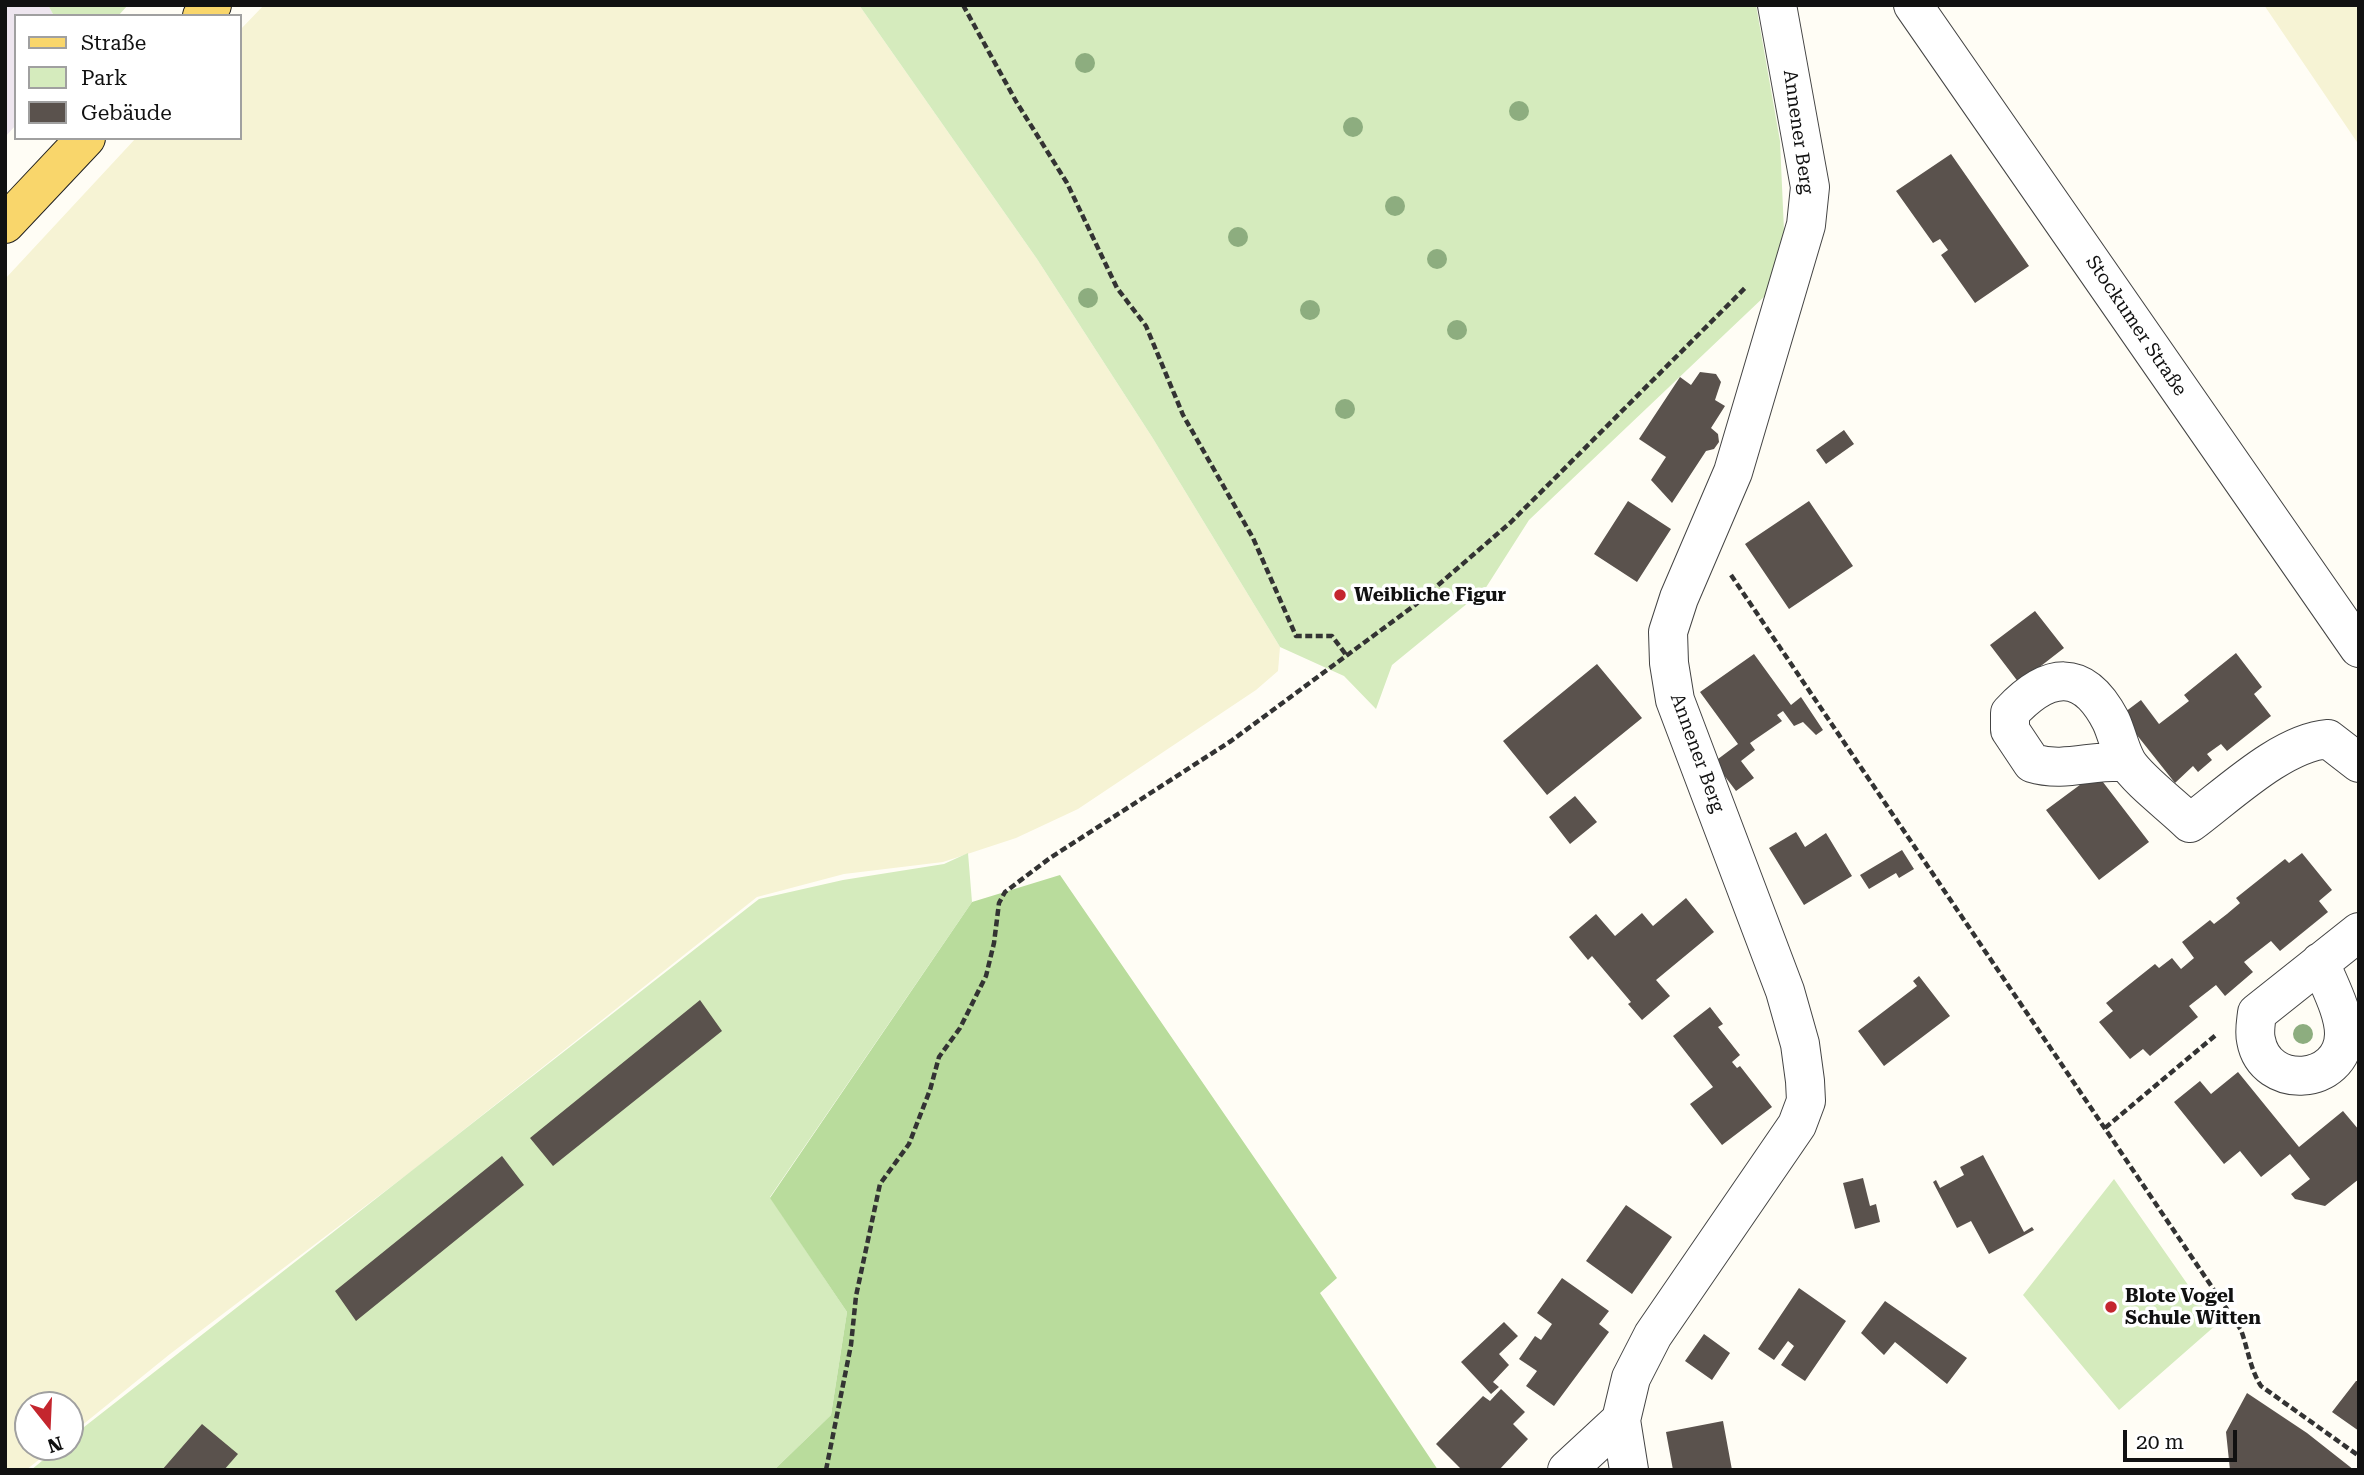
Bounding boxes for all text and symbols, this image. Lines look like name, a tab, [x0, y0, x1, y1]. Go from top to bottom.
legend	[14, 14, 242, 140]
text: Straße	[81, 31, 146, 55]
text: Park	[81, 66, 127, 90]
street label: Annener Berg	[1778, 68, 1818, 196]
text: Gebäude	[81, 101, 172, 125]
street label: Stockumer Straße	[2081, 252, 2191, 400]
place label: Weibliche Figur	[1354, 584, 1506, 606]
marker: Weibliche Figur	[1332, 587, 1348, 603]
street label: Annener Berg	[1665, 690, 1729, 816]
place label: Blote Vogel Schule Witten	[2125, 1285, 2261, 1329]
marker: Blote Vogel Schule Witten	[2103, 1299, 2119, 1315]
north arrow	[14, 1391, 84, 1461]
scale bar	[2126, 1416, 2240, 1460]
text: 20 m	[2136, 1430, 2184, 1454]
text: N	[45, 1431, 66, 1458]

